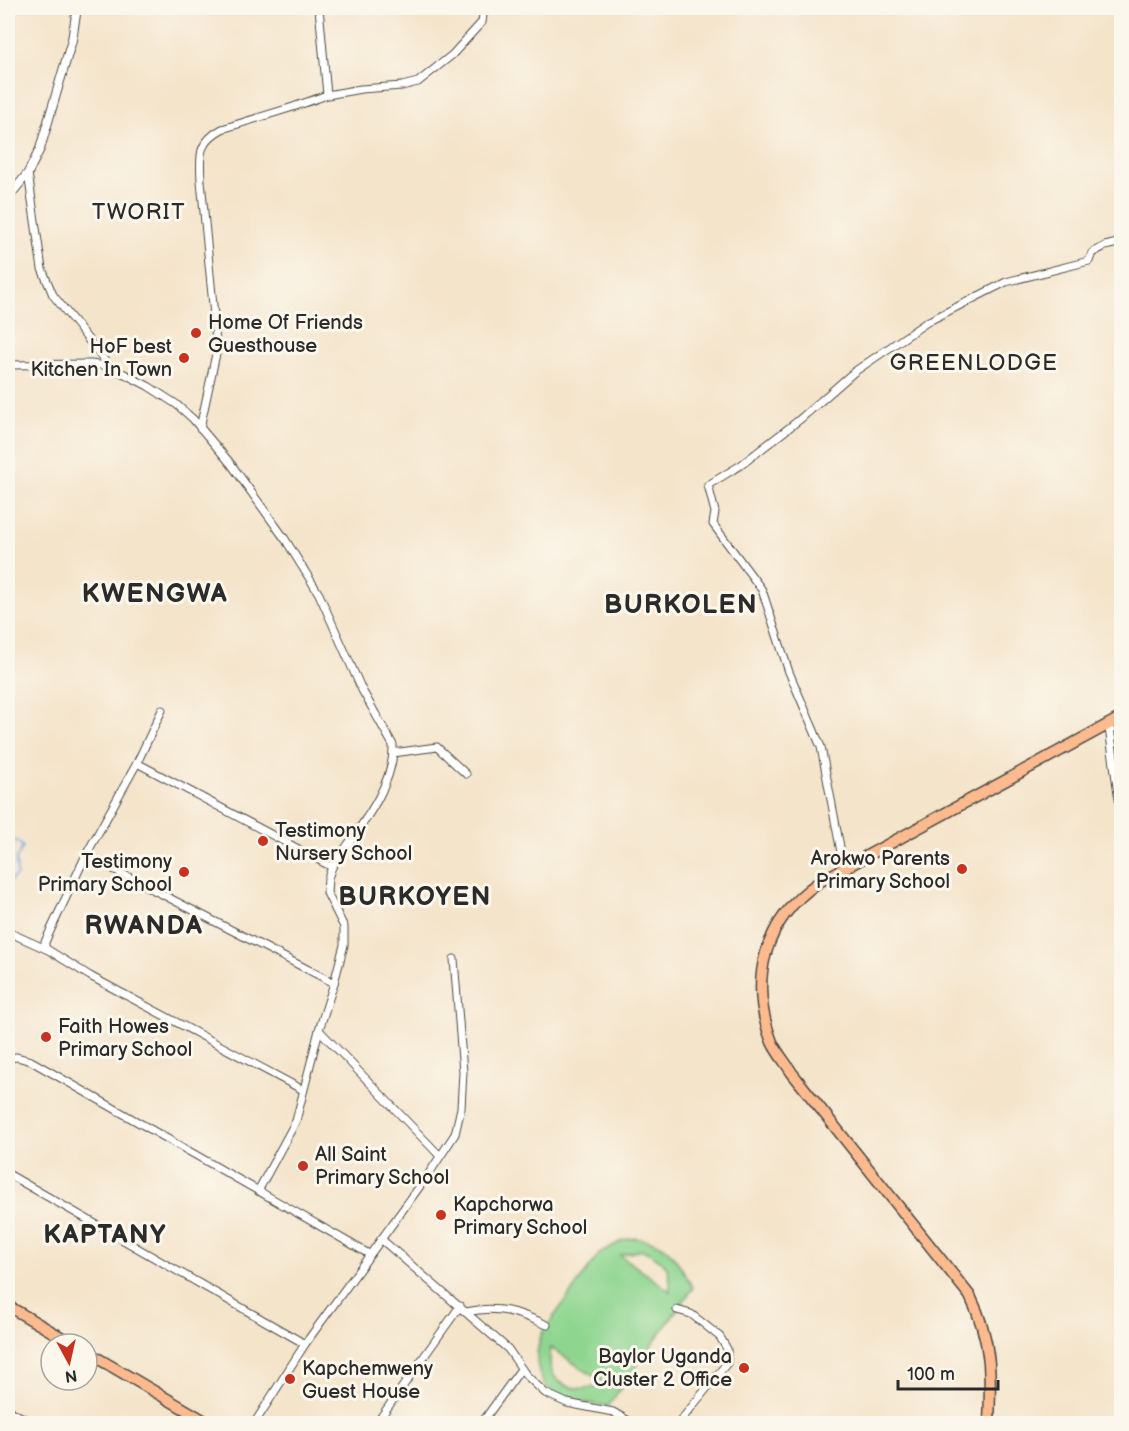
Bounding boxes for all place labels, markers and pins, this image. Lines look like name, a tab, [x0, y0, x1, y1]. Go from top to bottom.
place label: Home Of Friends Guesthouse	[208, 311, 363, 358]
marker: Home Of Friends Guesthouse	[189, 326, 203, 340]
place label: HoF best Kitchen In Town	[31, 335, 172, 382]
marker: HoF best Kitchen In Town	[177, 351, 191, 365]
place label: Testimony Nursery School	[275, 819, 412, 866]
marker: Testimony Nursery School	[256, 834, 270, 848]
place label: Arokwo Parents Primary School	[811, 847, 950, 894]
place label: Testimony Primary School	[38, 850, 172, 897]
marker: Arokwo Parents Primary School	[955, 862, 969, 876]
marker: Testimony Primary School	[177, 865, 191, 879]
place label: Faith Howes Primary School	[58, 1015, 192, 1062]
marker: Faith Howes Primary School	[39, 1030, 53, 1044]
place label: All Saint Primary School	[315, 1143, 449, 1190]
marker: All Saint Primary School	[296, 1159, 310, 1173]
place label: Kapchorwa Primary School	[453, 1193, 587, 1240]
marker: Kapchorwa Primary School	[434, 1208, 448, 1222]
place label: Baylor Uganda Cluster 2 Office	[593, 1345, 732, 1392]
place label: Kapchemweny Guest House	[302, 1357, 433, 1404]
marker: Baylor Uganda Cluster 2 Office	[737, 1361, 751, 1375]
marker: Kapchemweny Guest House	[283, 1372, 297, 1386]

